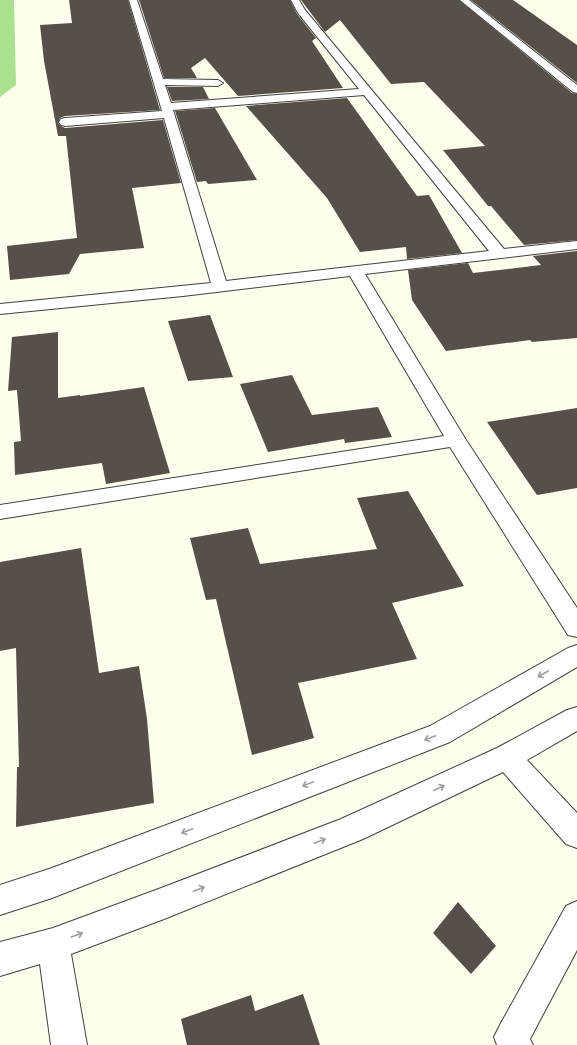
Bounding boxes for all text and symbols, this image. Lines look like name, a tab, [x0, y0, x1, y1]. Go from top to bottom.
one-way arrow	[537, 671, 549, 679]
one-way arrow	[424, 734, 436, 742]
one-way arrow	[303, 781, 315, 789]
one-way arrow	[432, 784, 444, 792]
one-way arrow	[182, 828, 194, 836]
one-way arrow	[314, 837, 326, 845]
one-way arrow	[193, 884, 205, 892]
one-way arrow	[71, 930, 83, 938]

